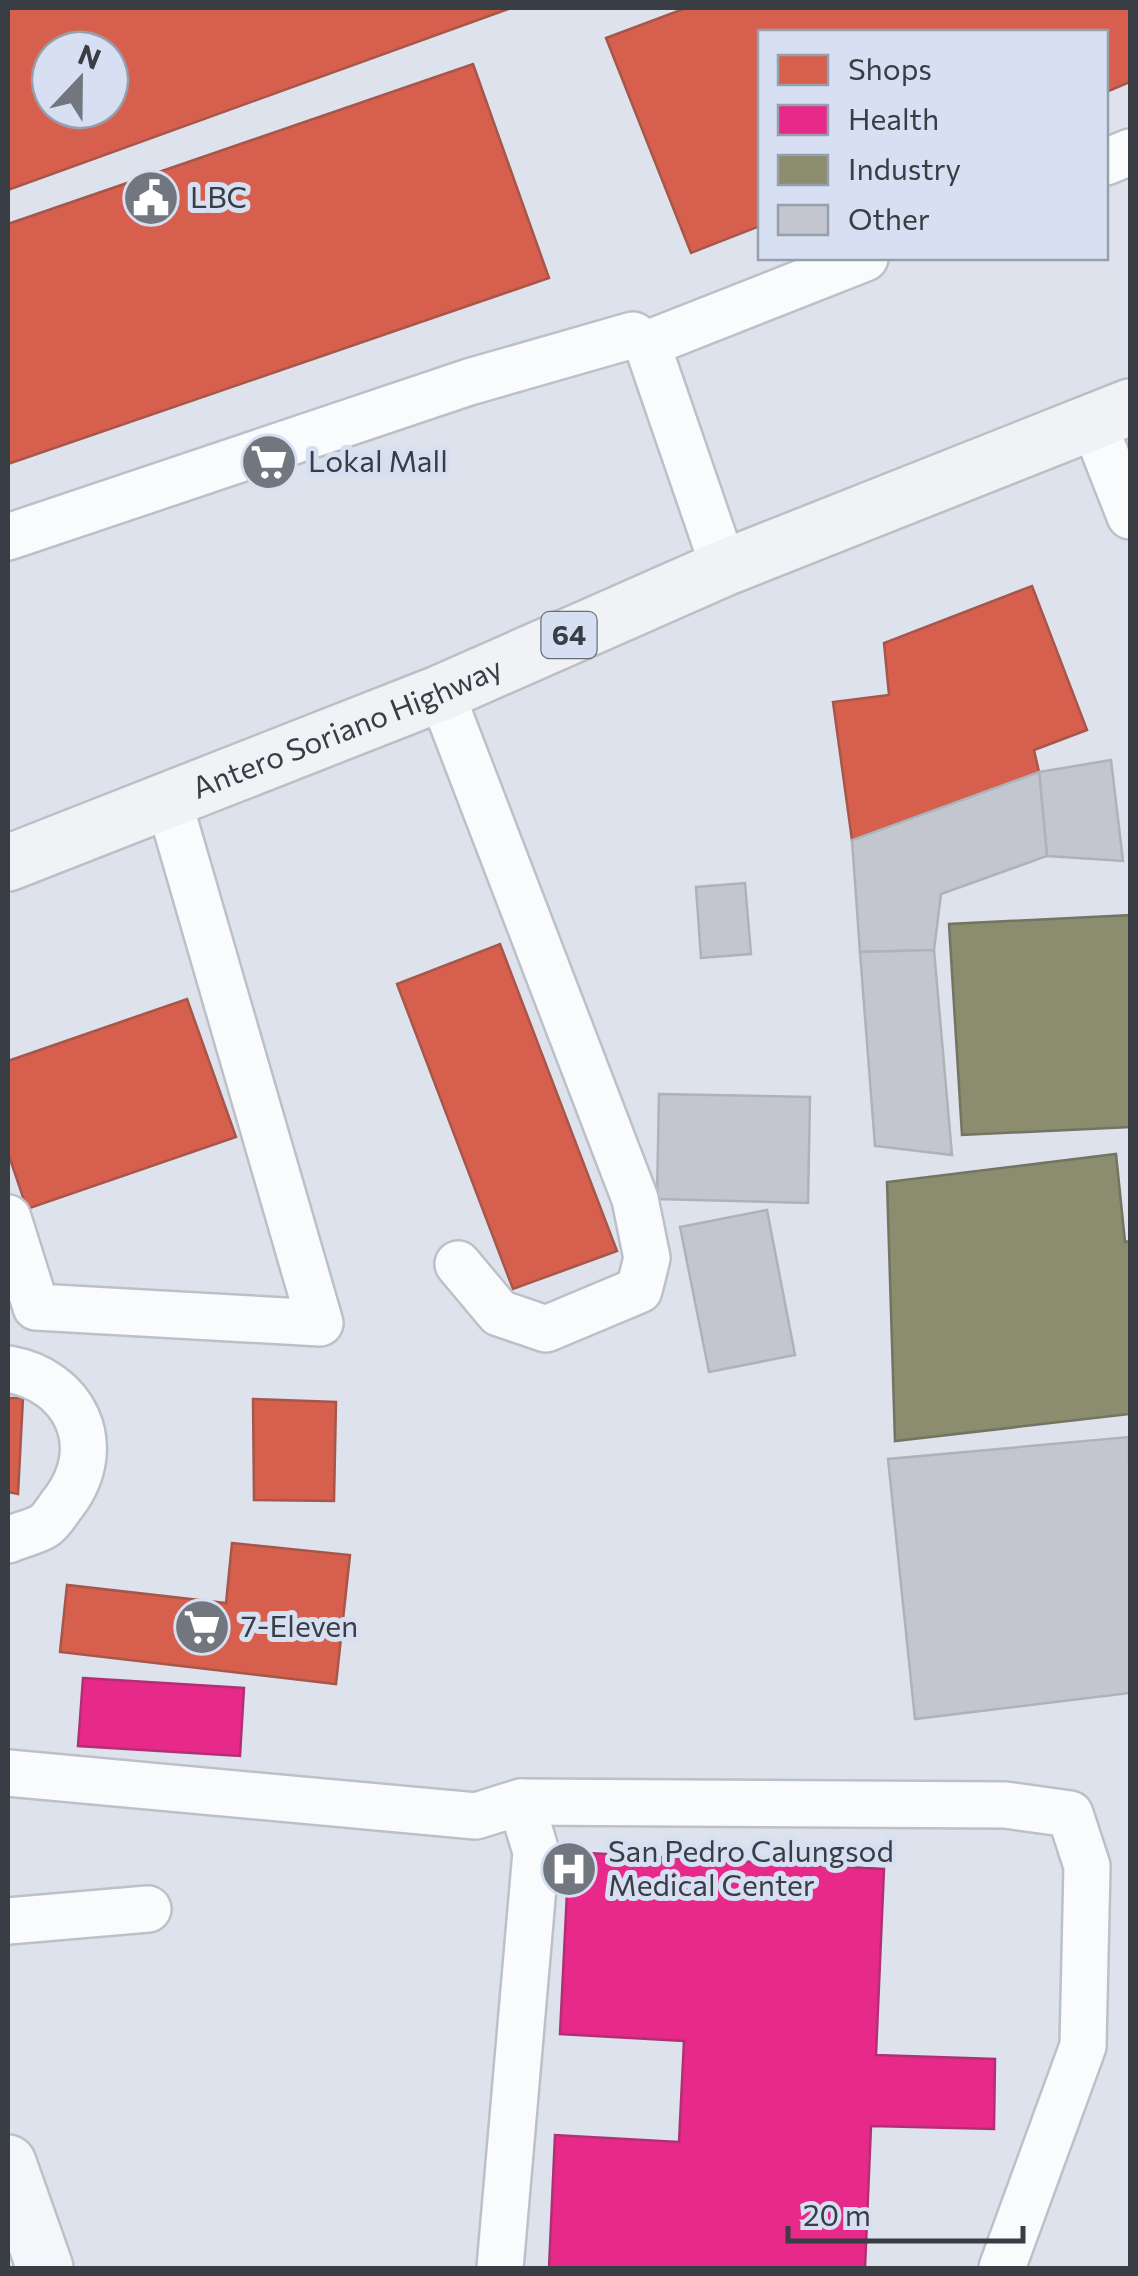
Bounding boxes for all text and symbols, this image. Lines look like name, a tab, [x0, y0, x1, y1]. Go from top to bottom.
north arrow	[30, 30, 130, 130]
legend	[758, 30, 1108, 260]
text: N	[74, 36, 106, 76]
text: Shops	[848, 49, 932, 86]
text: Health	[848, 99, 939, 136]
text: Industry	[848, 149, 961, 186]
public building icon: LBC	[121, 168, 181, 228]
place label: LBC	[190, 177, 247, 214]
text: Other	[848, 199, 930, 236]
supermarket icon: Lokal Mall	[239, 432, 299, 492]
place label: Lokal Mall	[308, 441, 448, 478]
road number: 64	[542, 612, 596, 658]
street label: Antero Soriano Highway	[186, 647, 507, 805]
supermarket icon: 7-Eleven	[172, 1597, 232, 1657]
place label: 7-Eleven	[241, 1606, 358, 1643]
place label: San Pedro Calungsod Medical Center	[608, 1831, 894, 1902]
hospital icon: San Pedro Calungsod Medical Center	[539, 1839, 599, 1899]
scale bar	[788, 2181, 1023, 2243]
text: 20 m	[803, 2195, 871, 2232]

